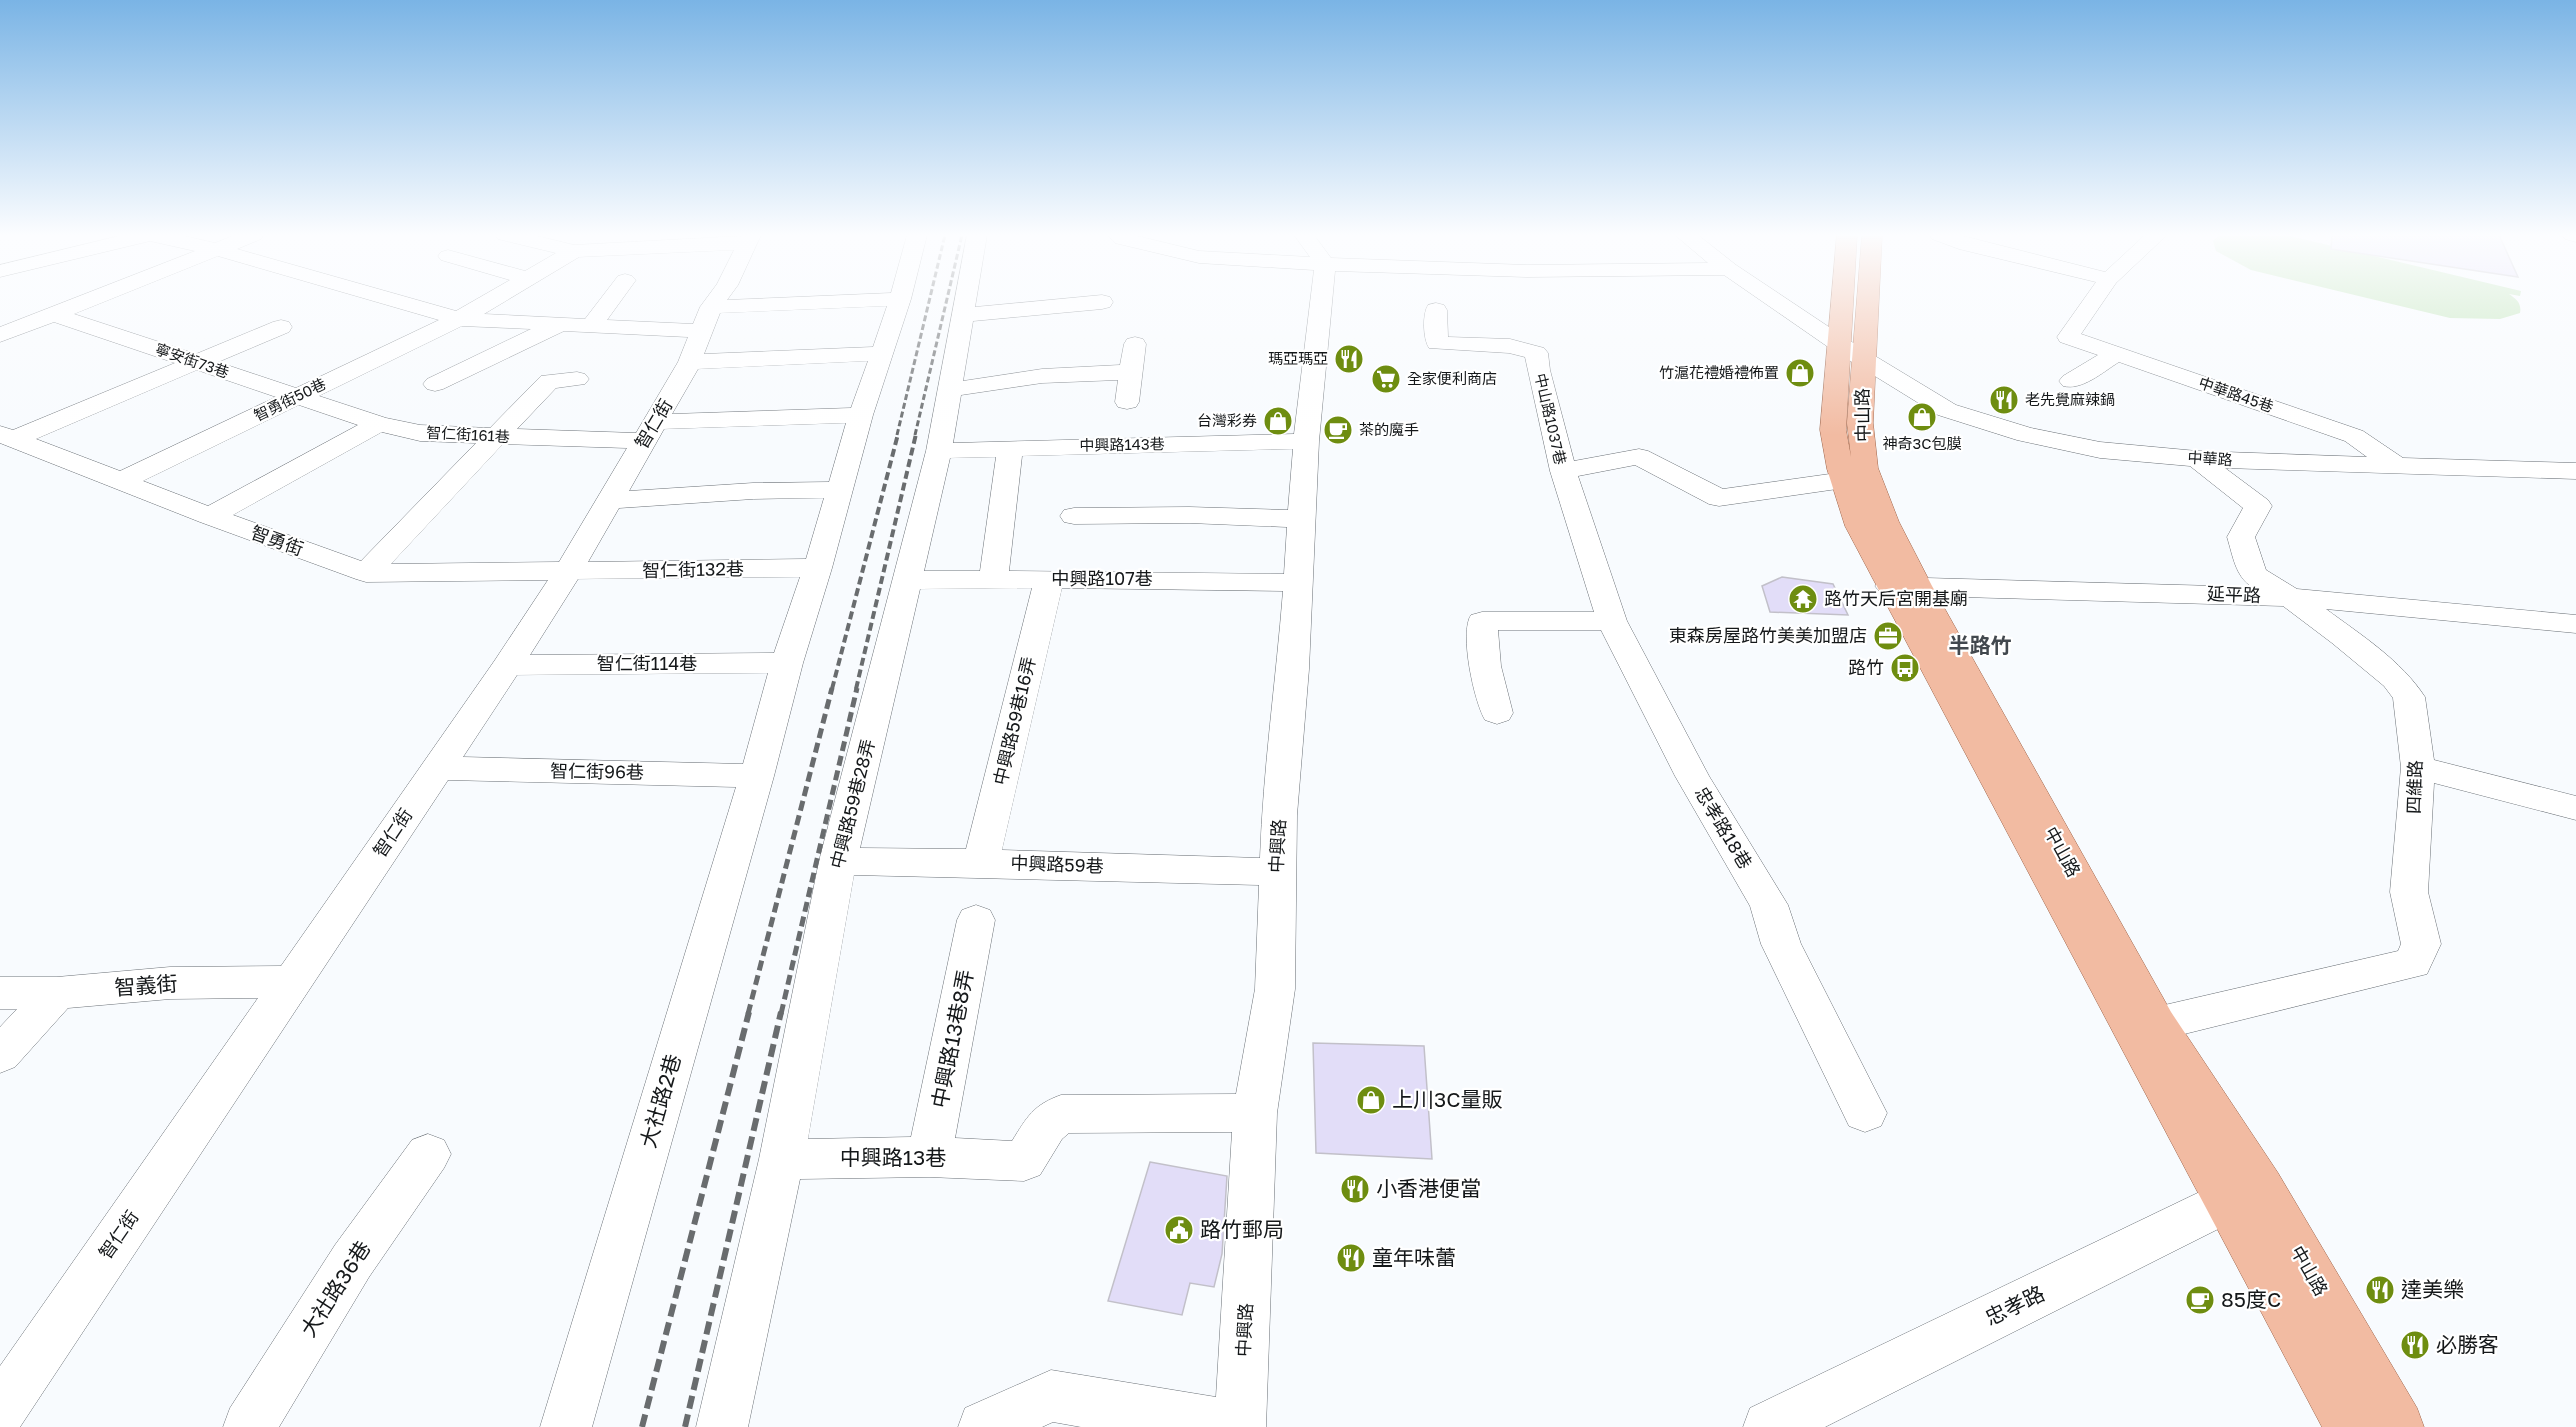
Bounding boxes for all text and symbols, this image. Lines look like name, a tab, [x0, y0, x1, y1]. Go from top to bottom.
street label: 寧安街73巷	[153, 339, 232, 381]
restaurant icon: 瑪亞瑪亞	[1333, 343, 1365, 375]
place label: 瑪亞瑪亞	[1268, 349, 1328, 367]
shop icon: 竹滬花禮婚禮佈置	[1784, 357, 1816, 389]
supermarket icon: 全家便利商店	[1370, 363, 1402, 395]
place label: 竹滬花禮婚禮佈置	[1659, 363, 1779, 381]
place label: 全家便利商店	[1407, 369, 1497, 387]
street label: 中山路1037巷	[1532, 371, 1570, 466]
street label: 中華路45巷	[2197, 373, 2276, 415]
street label: 智勇街50巷	[251, 374, 329, 424]
restaurant icon: 老先覺麻辣鍋	[1988, 384, 2020, 416]
street label: 中山路	[1851, 388, 1873, 442]
place label: 老先覺麻辣鍋	[2025, 390, 2115, 408]
street label: 智仁街	[630, 395, 676, 452]
shop icon: 神奇3C包膜	[1906, 401, 1938, 433]
shop icon: 台灣彩券	[1262, 405, 1294, 437]
place label: 台灣彩券	[1197, 411, 1257, 429]
cafe icon: 茶的魔手	[1322, 414, 1354, 446]
place label: 茶的魔手	[1359, 420, 1419, 438]
street label: 智仁街161巷	[426, 423, 510, 445]
street label: 中興路143巷	[1079, 434, 1165, 454]
place label: 神奇3C包膜	[1883, 434, 1961, 452]
street label: 中華路	[2187, 448, 2233, 468]
street label: 智勇街	[248, 520, 306, 560]
street label: 智仁街132巷	[642, 557, 744, 581]
street label: 中興路107巷	[1051, 567, 1153, 589]
street label: 延平路	[2207, 582, 2261, 606]
temple icon: 路竹天后宮開基廟	[1787, 583, 1819, 615]
place label: 路竹天后宮開基廟	[1824, 587, 1968, 609]
office icon: 東森房屋路竹美美加盟店	[1872, 620, 1904, 652]
place label: 東森房屋路竹美美加盟店	[1669, 624, 1867, 646]
district label: 半路竹	[1949, 632, 2012, 658]
street label: 智仁街114巷	[597, 652, 697, 674]
bus stop icon: 路竹	[1889, 652, 1921, 684]
street label: 中興路59巷16弄	[989, 655, 1039, 787]
place label: 路竹	[1848, 656, 1884, 678]
street label: 中興路59巷28弄	[825, 737, 879, 871]
street label: 智仁街96巷	[550, 759, 644, 783]
street label: 四維路	[2402, 760, 2426, 814]
street label: 忠孝路18巷	[1691, 783, 1757, 872]
street label: 智仁街	[368, 804, 416, 861]
street label: 中興路	[1265, 818, 1289, 873]
street label: 中山路	[2040, 823, 2086, 880]
street label: 中興路59巷	[1010, 851, 1104, 877]
street label: 中興路13巷8弄	[926, 967, 978, 1110]
street label: 智義街	[114, 970, 178, 1000]
street label: 大社路2巷	[634, 1051, 686, 1151]
shop icon: 上川3C量販	[1355, 1084, 1387, 1116]
place label: 上川3C量販	[1392, 1086, 1503, 1112]
street label: 中興路13巷	[840, 1144, 946, 1170]
restaurant icon: 小香港便當	[1339, 1173, 1371, 1205]
place label: 小香港便當	[1376, 1175, 1481, 1201]
street label: 智仁街	[94, 1206, 143, 1263]
public building icon: 路竹郵局	[1163, 1214, 1195, 1246]
place label: 路竹郵局	[1200, 1216, 1284, 1242]
street label: 大社路36巷	[295, 1236, 376, 1341]
restaurant icon: 童年味蕾	[1335, 1242, 1367, 1274]
street label: 中山路	[2287, 1242, 2333, 1299]
place label: 童年味蕾	[1372, 1244, 1456, 1270]
restaurant icon: 達美樂	[2364, 1274, 2396, 1306]
place label: 達美樂	[2401, 1276, 2464, 1302]
street label: 忠孝路	[1981, 1280, 2049, 1331]
cafe icon: 85度C	[2184, 1284, 2216, 1316]
place label: 85度C	[2221, 1286, 2281, 1312]
street label: 中興路	[1232, 1302, 1256, 1357]
restaurant icon: 必勝客	[2399, 1329, 2431, 1361]
place label: 必勝客	[2436, 1331, 2499, 1357]

